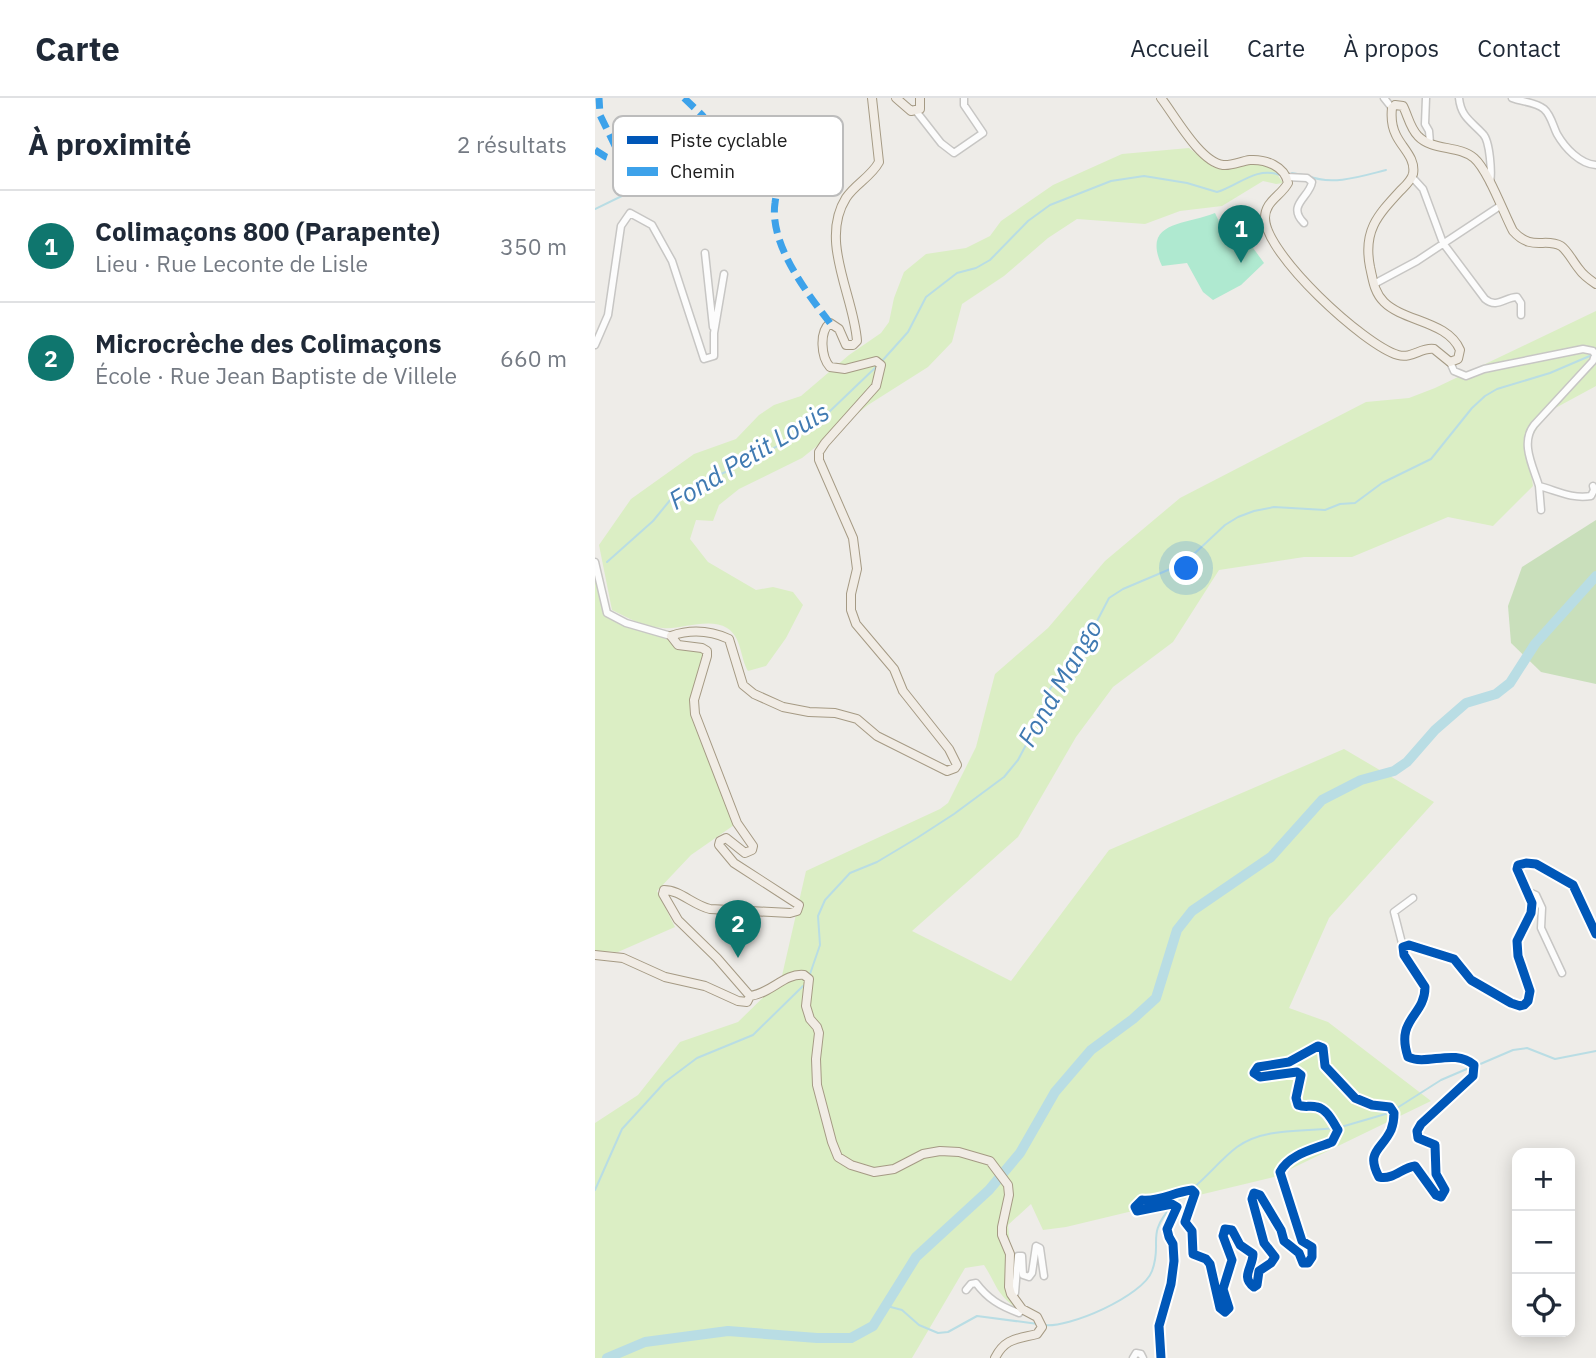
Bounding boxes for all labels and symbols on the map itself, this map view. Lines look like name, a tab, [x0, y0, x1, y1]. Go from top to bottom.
legend	[613, 116, 843, 196]
text: Piste cyclable	[670, 128, 787, 152]
text: Chemin	[670, 159, 735, 183]
pin: 1	[1218, 205, 1264, 263]
water label: Fond Petit Louis	[662, 394, 835, 516]
your location	[1169, 551, 1203, 585]
water label: Fond Mango	[1009, 613, 1109, 752]
pin: 2	[715, 900, 761, 958]

